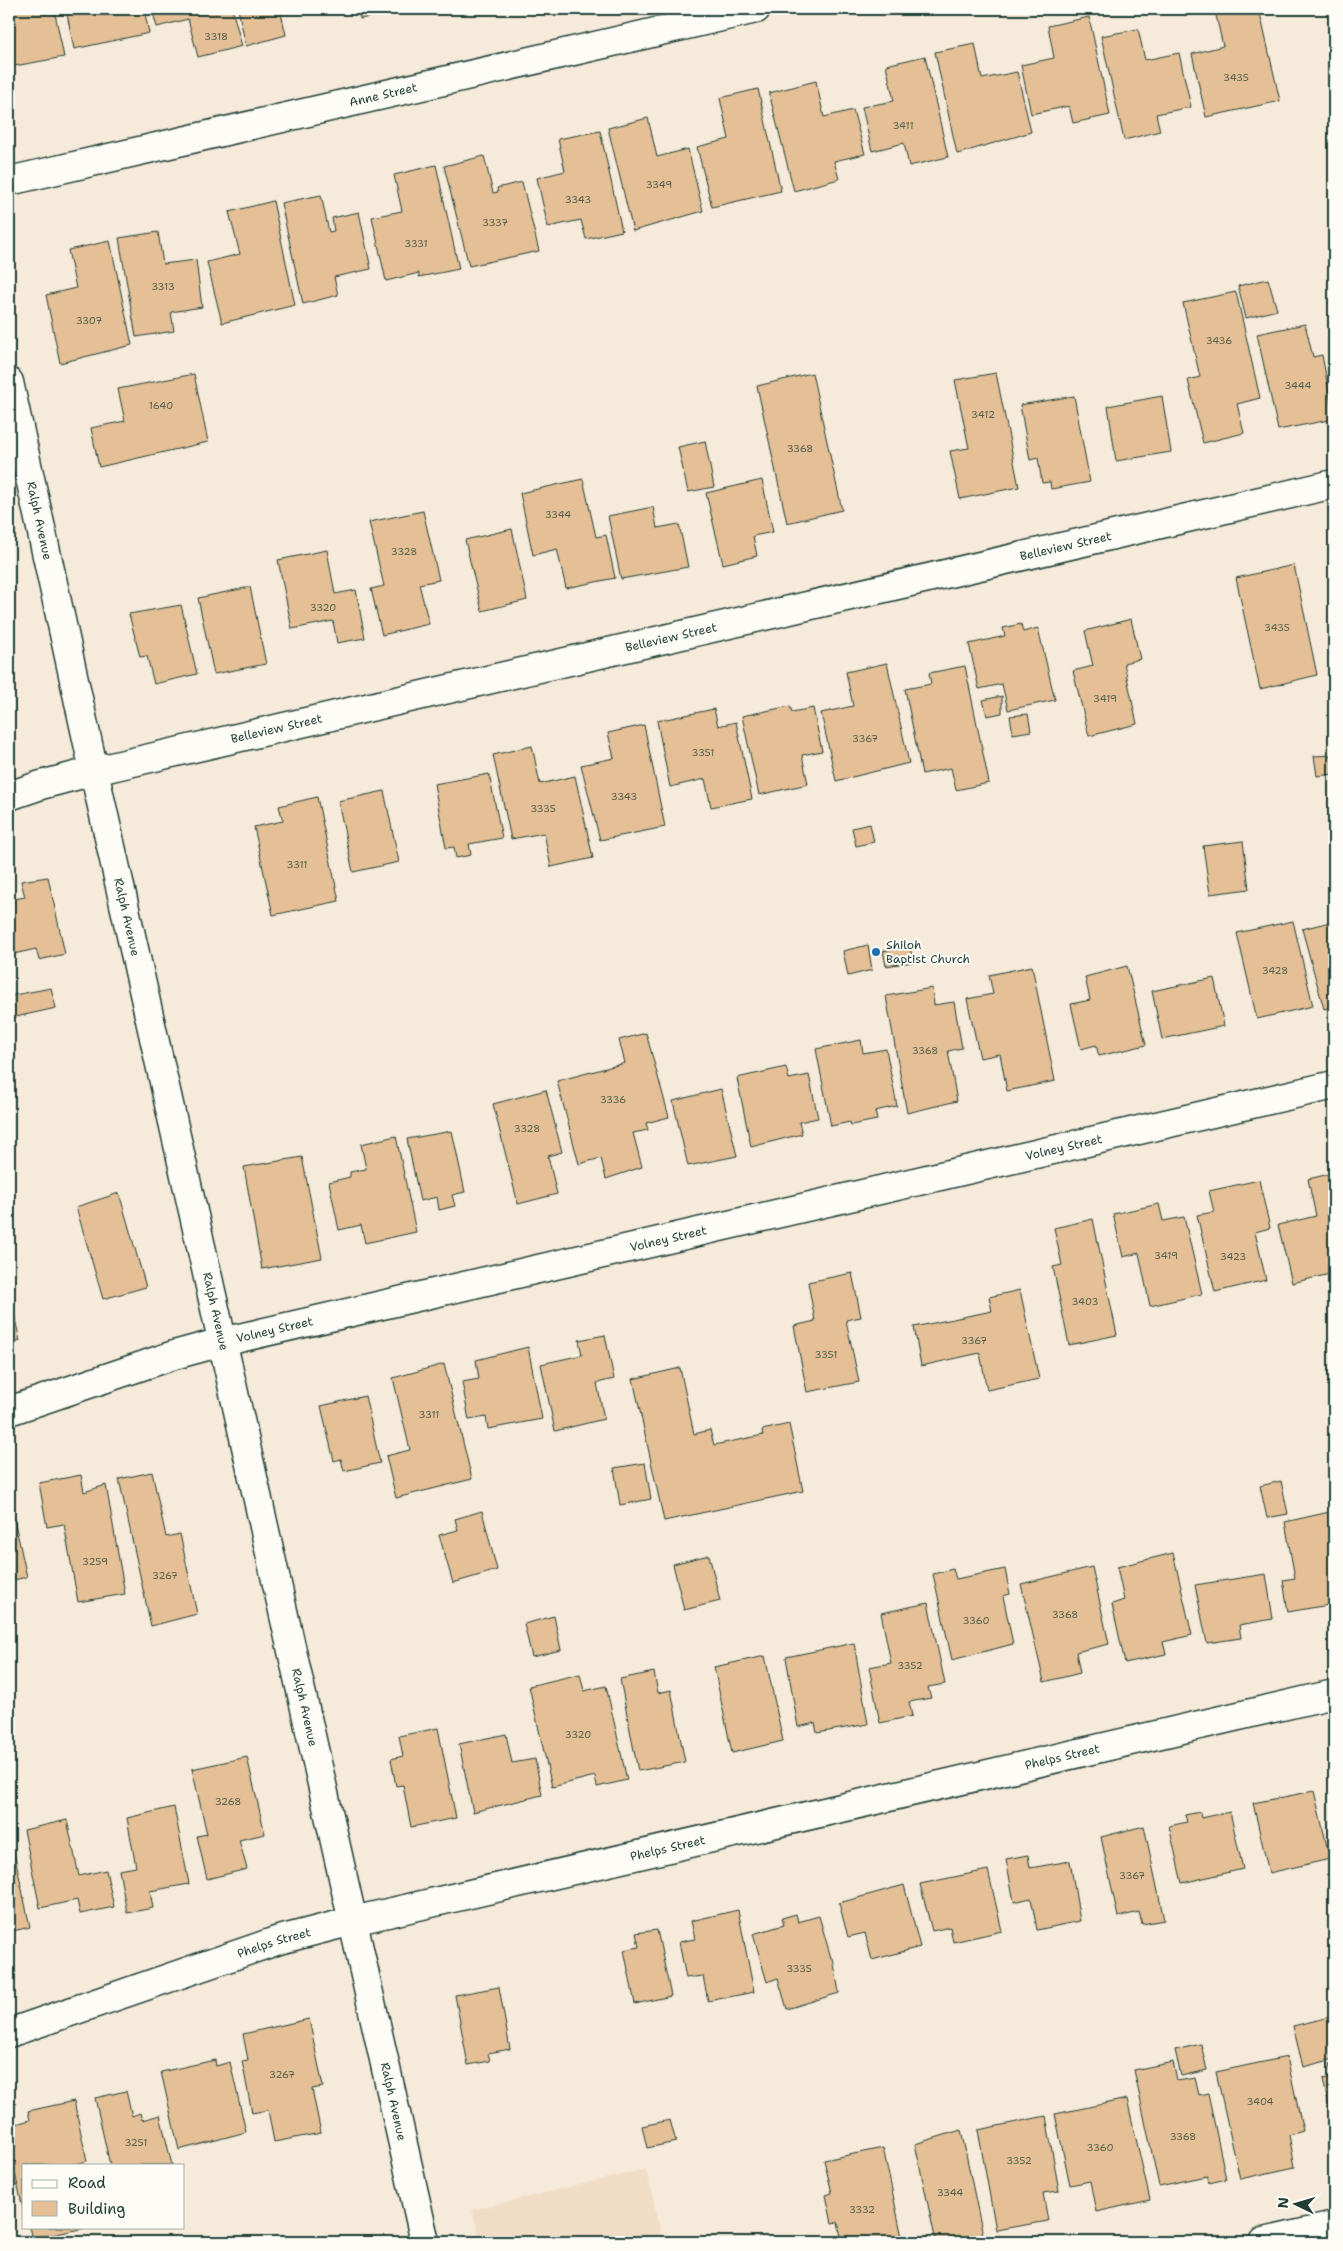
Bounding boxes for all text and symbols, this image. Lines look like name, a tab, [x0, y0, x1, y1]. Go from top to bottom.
house number: 3318	[204, 30, 228, 43]
house number: 3435	[1223, 71, 1249, 84]
street label: Anne Street	[348, 79, 419, 110]
house number: 3411	[892, 119, 914, 132]
house number: 3349	[646, 178, 672, 191]
house number: 3343	[565, 193, 591, 206]
house number: 3337	[482, 216, 508, 229]
house number: 3331	[404, 237, 428, 250]
house number: 3313	[151, 280, 175, 293]
house number: 3307	[76, 314, 102, 327]
house number: 3436	[1206, 334, 1232, 347]
house number: 3444	[1284, 379, 1312, 392]
house number: 1640	[149, 399, 173, 412]
house number: 3412	[971, 408, 995, 421]
house number: 3368	[787, 442, 813, 455]
street label: Ralph Avenue	[23, 480, 56, 562]
house number: 3344	[545, 508, 571, 521]
street label: Belleview Street	[1018, 528, 1113, 564]
house number: 3328	[391, 545, 417, 558]
house number: 3320	[310, 601, 336, 614]
street label: Belleview Street	[624, 619, 718, 656]
house number: 3435	[1264, 621, 1290, 634]
house number: 3419	[1093, 692, 1117, 705]
street label: Belleview Street	[229, 710, 324, 747]
house number: 3367	[852, 732, 878, 745]
house number: 3351	[692, 746, 714, 759]
house number: 3343	[611, 790, 637, 803]
house number: 3335	[530, 802, 556, 815]
house number: 3311	[287, 858, 307, 871]
street label: Ralph Avenue	[110, 876, 143, 958]
place label: Shiloh Baptist Church	[886, 937, 970, 967]
marker: Shiloh Baptist Church	[870, 946, 882, 958]
house number: 3428	[1262, 964, 1288, 977]
house number: 3368	[912, 1044, 938, 1057]
house number: 3336	[600, 1093, 626, 1106]
house number: 3328	[514, 1122, 540, 1135]
street label: Volney Street	[1024, 1131, 1104, 1164]
street label: Volney Street	[628, 1222, 708, 1255]
house number: 3419	[1154, 1249, 1178, 1262]
house number: 3423	[1220, 1250, 1246, 1263]
street label: Ralph Avenue	[199, 1271, 232, 1352]
house number: 3403	[1071, 1295, 1099, 1308]
street label: Volney Street	[235, 1313, 315, 1346]
house number: 3367	[961, 1334, 987, 1347]
house number: 3351	[815, 1348, 837, 1361]
house number: 3311	[419, 1408, 439, 1421]
house number: 3259	[82, 1555, 108, 1568]
house number: 3267	[152, 1569, 178, 1582]
house number: 3368	[1052, 1608, 1078, 1621]
house number: 3360	[963, 1614, 989, 1627]
house number: 3352	[897, 1659, 923, 1672]
street label: Ralph Avenue	[288, 1667, 321, 1748]
house number: 3320	[565, 1728, 591, 1741]
street label: Phelps Street	[1023, 1740, 1101, 1773]
house number: 3268	[215, 1795, 241, 1808]
street label: Phelps Street	[629, 1832, 707, 1865]
house number: 3367	[1119, 1869, 1145, 1882]
street label: Phelps Street	[235, 1924, 313, 1962]
house number: 3335	[786, 1962, 812, 1975]
street label: Ralph Avenue	[377, 2061, 410, 2142]
house number: 3267	[269, 2068, 295, 2081]
house number: 3404	[1246, 2095, 1274, 2108]
house number: 3368	[1170, 2130, 1196, 2143]
house number: 3251	[124, 2136, 148, 2149]
house number: 3360	[1087, 2141, 1113, 2154]
house number: 3352	[1006, 2154, 1032, 2167]
legend	[22, 2164, 185, 2228]
text: Road	[68, 2173, 106, 2193]
north arrow	[1270, 2178, 1320, 2228]
house number: 3344	[937, 2186, 963, 2199]
text: N	[1274, 2197, 1292, 2209]
text: Building	[68, 2199, 125, 2219]
house number: 3332	[849, 2203, 875, 2216]

